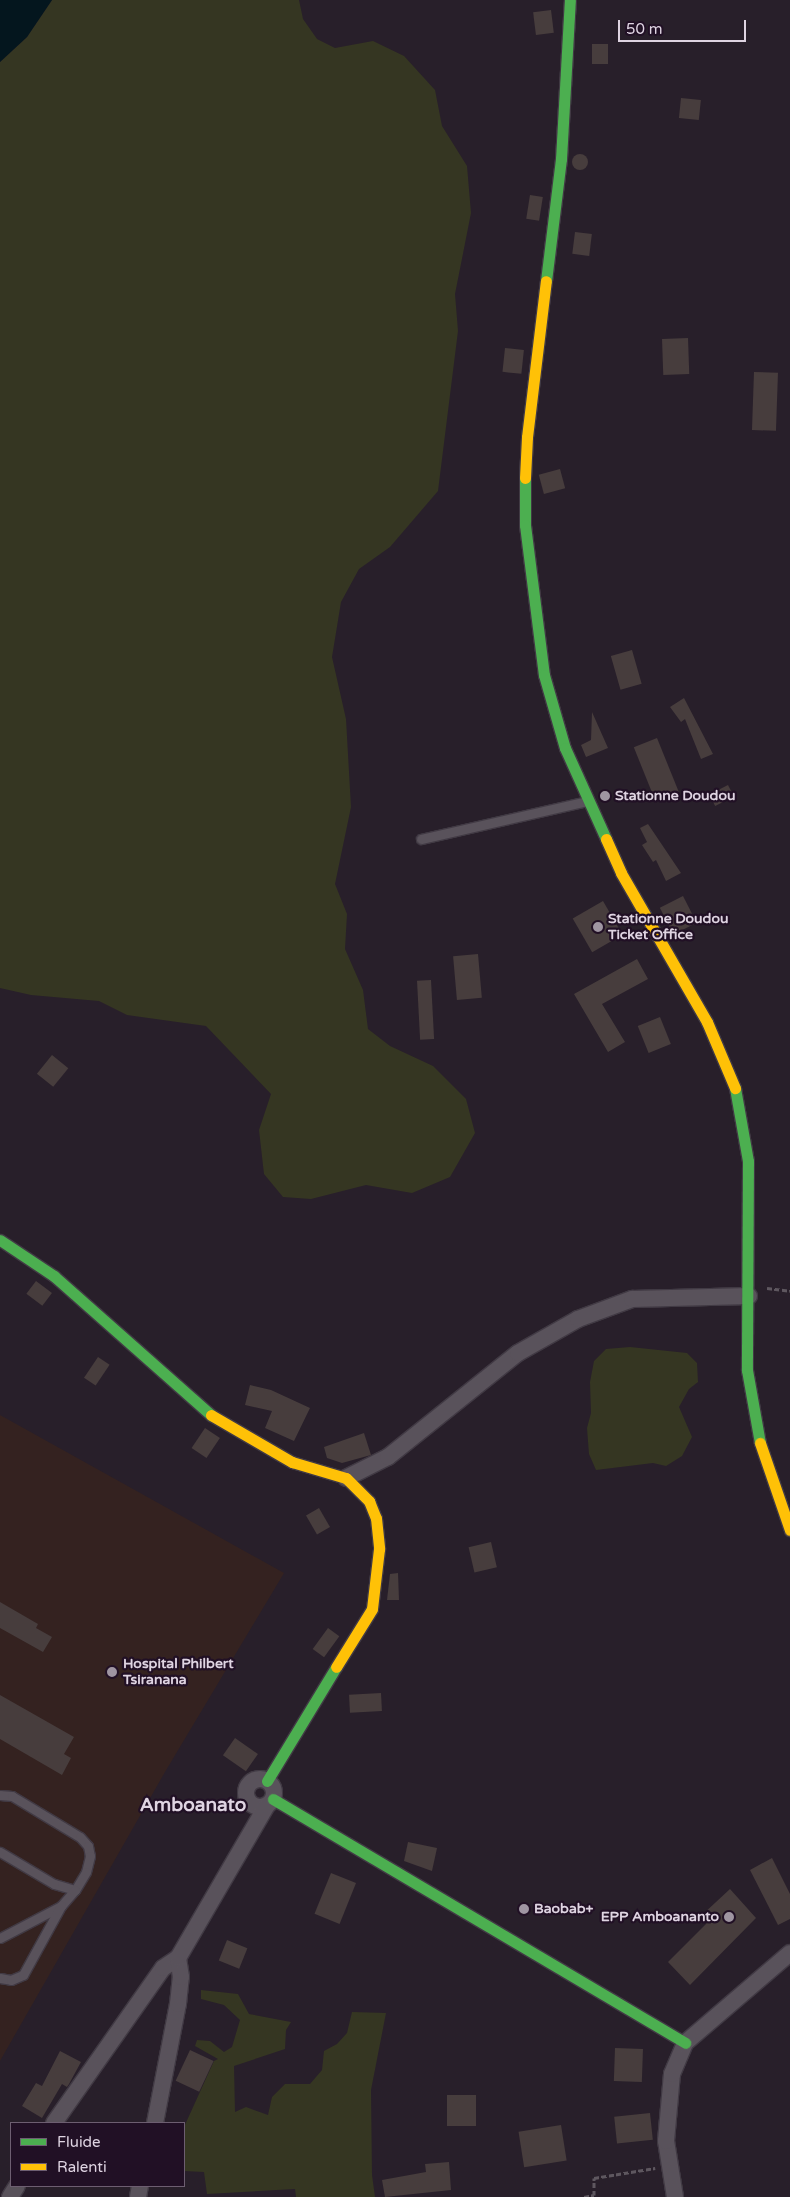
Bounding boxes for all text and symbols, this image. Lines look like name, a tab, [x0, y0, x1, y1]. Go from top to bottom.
scale bar	[620, 10, 748, 42]
text: 50 m	[626, 20, 663, 38]
place label: Stationne Doudou	[615, 788, 735, 804]
marker: Stationne Doudou	[599, 790, 611, 802]
place label: Stationne Doudou Ticket Office	[608, 911, 728, 944]
marker: Stationne Doudou Ticket Office	[592, 921, 604, 933]
place label: Hospital Philbert Tsiranana	[123, 1656, 234, 1688]
marker: Hospital Philbert Tsiranana	[105, 1665, 119, 1679]
district label: Amboanato	[140, 1795, 246, 1817]
place label: Baobab+	[534, 1901, 593, 1917]
marker: Baobab+	[518, 1903, 530, 1915]
place label: EPP Amboananto	[601, 1909, 719, 1925]
marker: EPP Amboananto	[723, 1911, 735, 1923]
legend	[10, 2122, 185, 2187]
text: Fluide	[57, 2133, 101, 2151]
text: Ralenti	[57, 2158, 107, 2176]

